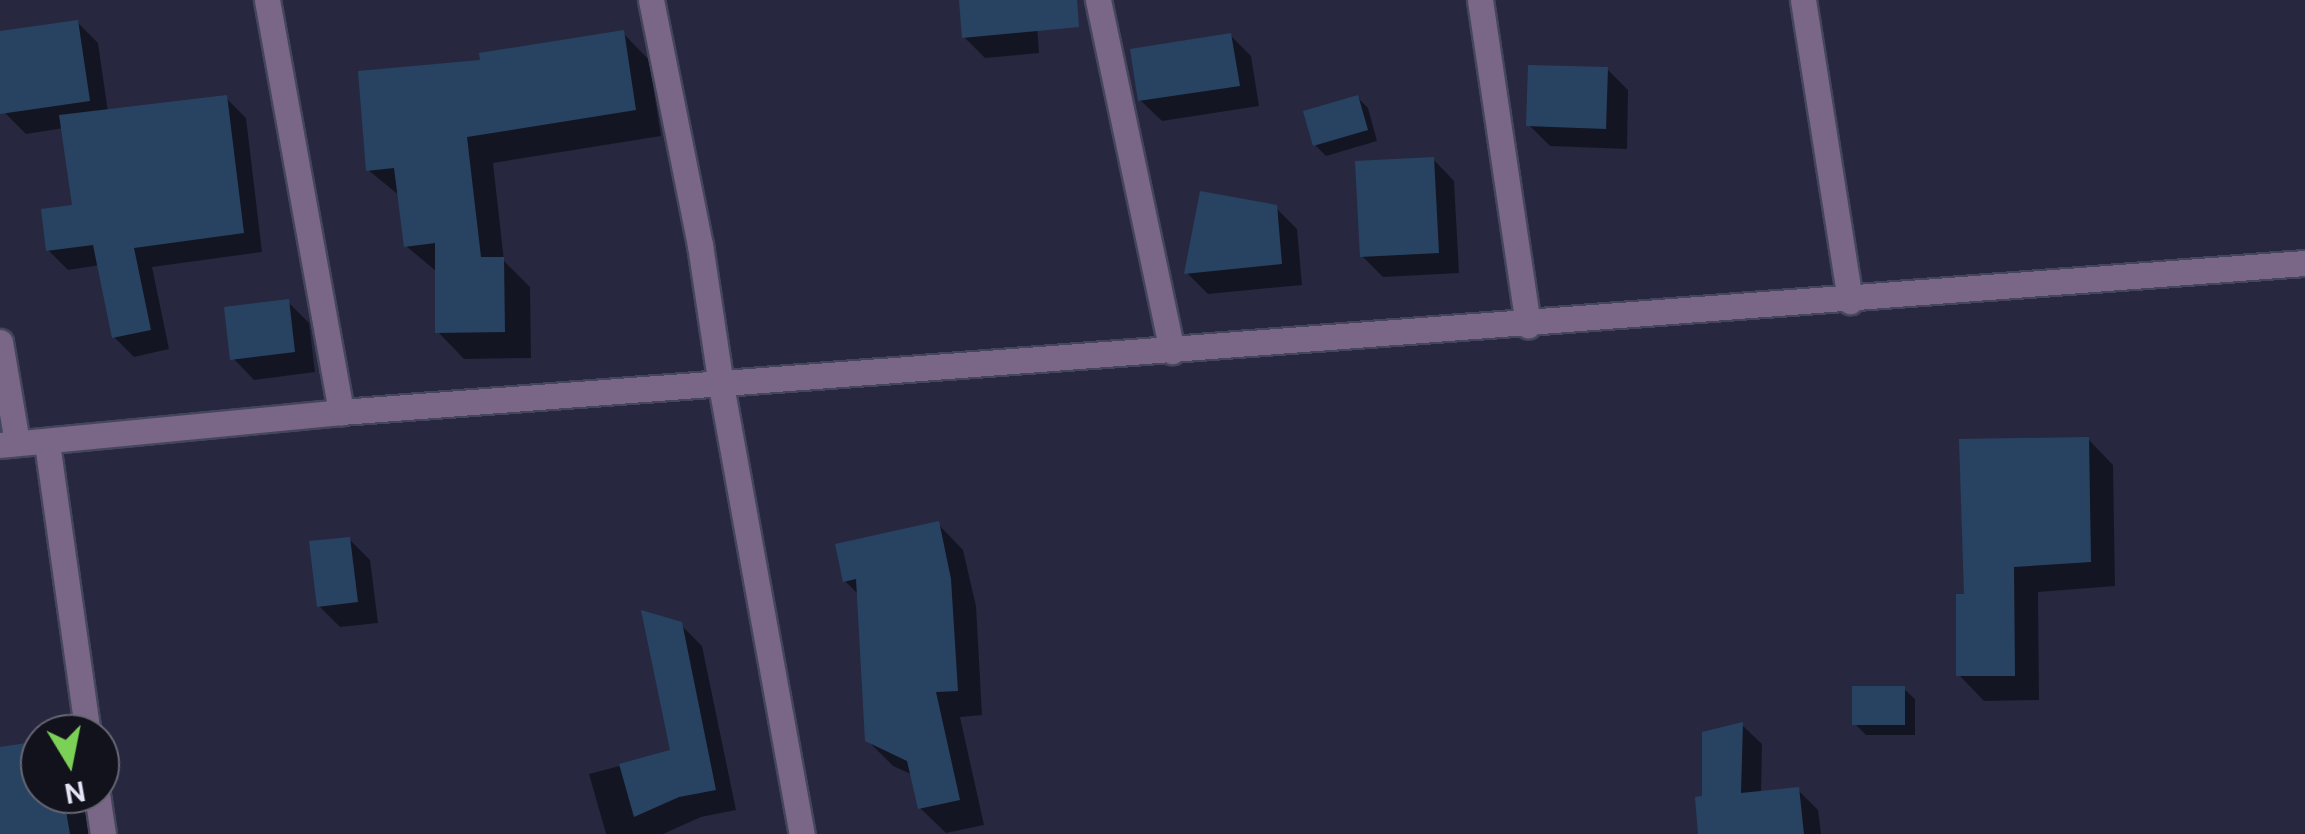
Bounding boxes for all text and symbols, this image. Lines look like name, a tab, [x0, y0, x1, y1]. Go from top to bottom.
north arrow	[20, 714, 120, 814]
text: N	[62, 772, 88, 812]

